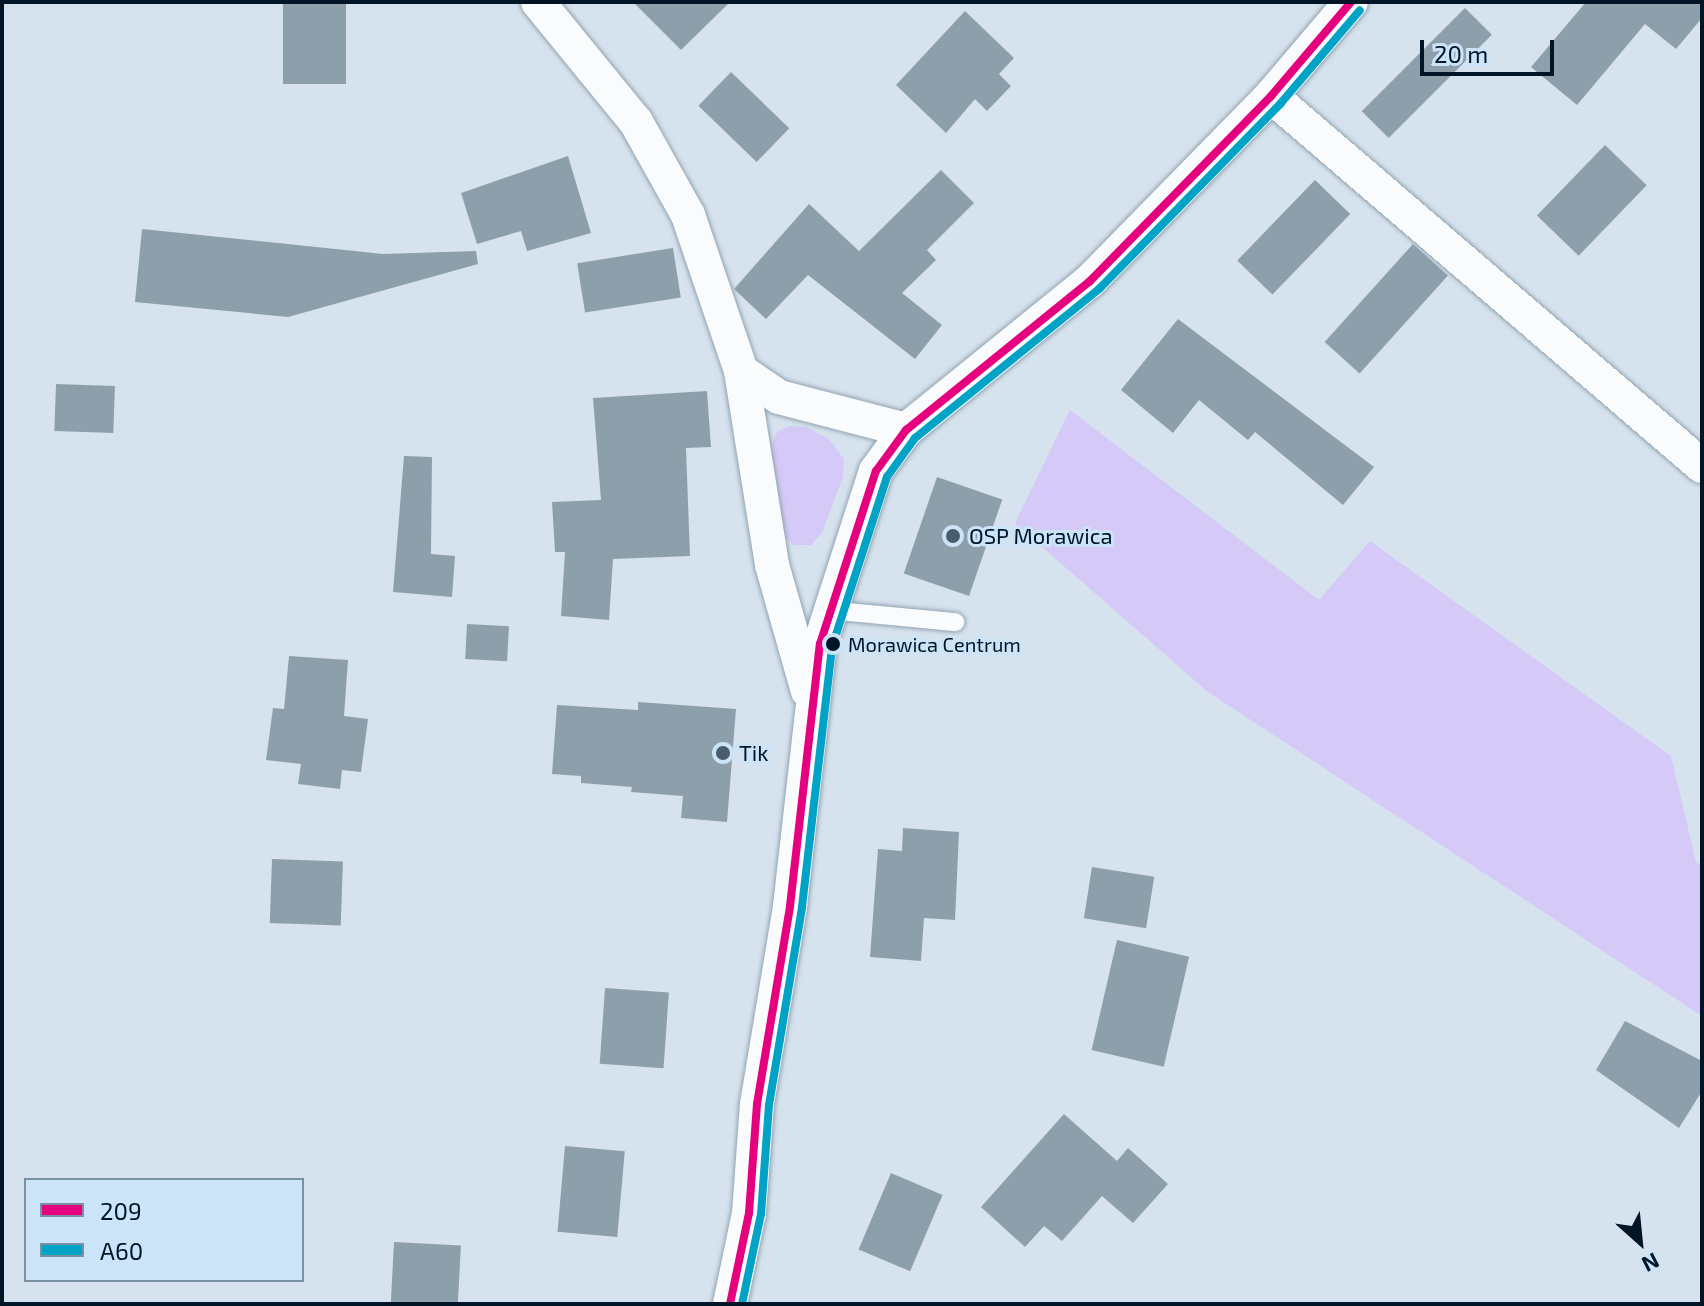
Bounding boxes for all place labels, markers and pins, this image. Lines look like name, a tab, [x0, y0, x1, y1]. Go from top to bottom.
place label: OSP Morawica	[969, 523, 1113, 549]
marker: OSP Morawica	[944, 527, 962, 545]
place label: Morawica Centrum	[848, 632, 1021, 656]
marker: Morawica Centrum	[825, 636, 841, 652]
place label: Tik	[739, 740, 768, 766]
marker: Tik	[714, 744, 732, 762]

